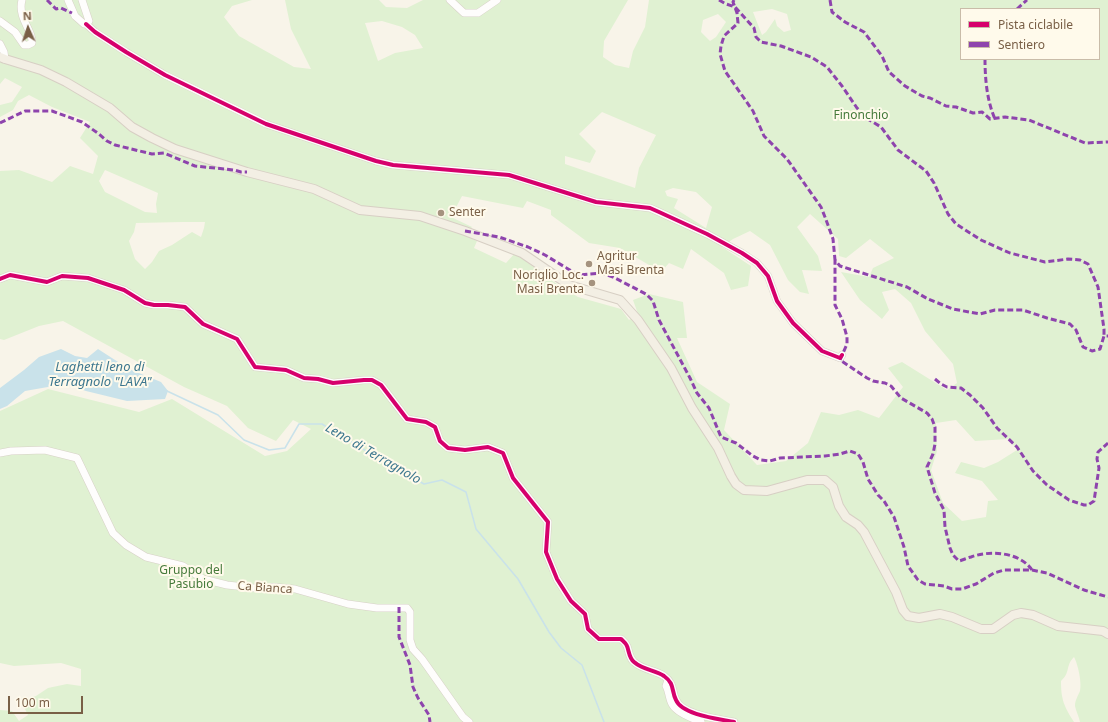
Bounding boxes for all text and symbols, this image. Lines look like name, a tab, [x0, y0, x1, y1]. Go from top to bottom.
north arrow	[8, 8, 48, 48]
text: N	[22, 8, 32, 23]
legend	[960, 8, 1100, 60]
text: Pista ciclabile	[998, 16, 1073, 33]
text: Sentiero	[998, 36, 1045, 53]
park label: Finonchio	[834, 109, 888, 123]
place label: Senter	[449, 206, 486, 220]
marker: Senter	[436, 208, 446, 218]
place label: Agritur Masi Brenta	[597, 250, 664, 278]
marker: Agritur Masi Brenta	[584, 259, 594, 269]
place label: Noriglio Loc. Masi Brenta	[513, 269, 584, 297]
marker: Noriglio Loc. Masi Brenta	[587, 278, 597, 288]
water label: Laghetti leno di Terragnolo "LAVA"	[48, 359, 152, 390]
water label: Leno di Terragnolo	[322, 420, 424, 488]
park label: Gruppo del Pasubio	[159, 564, 223, 592]
street label: Ca Bianca	[237, 579, 293, 597]
scale bar	[10, 688, 85, 714]
text: 100 m	[15, 694, 50, 711]

